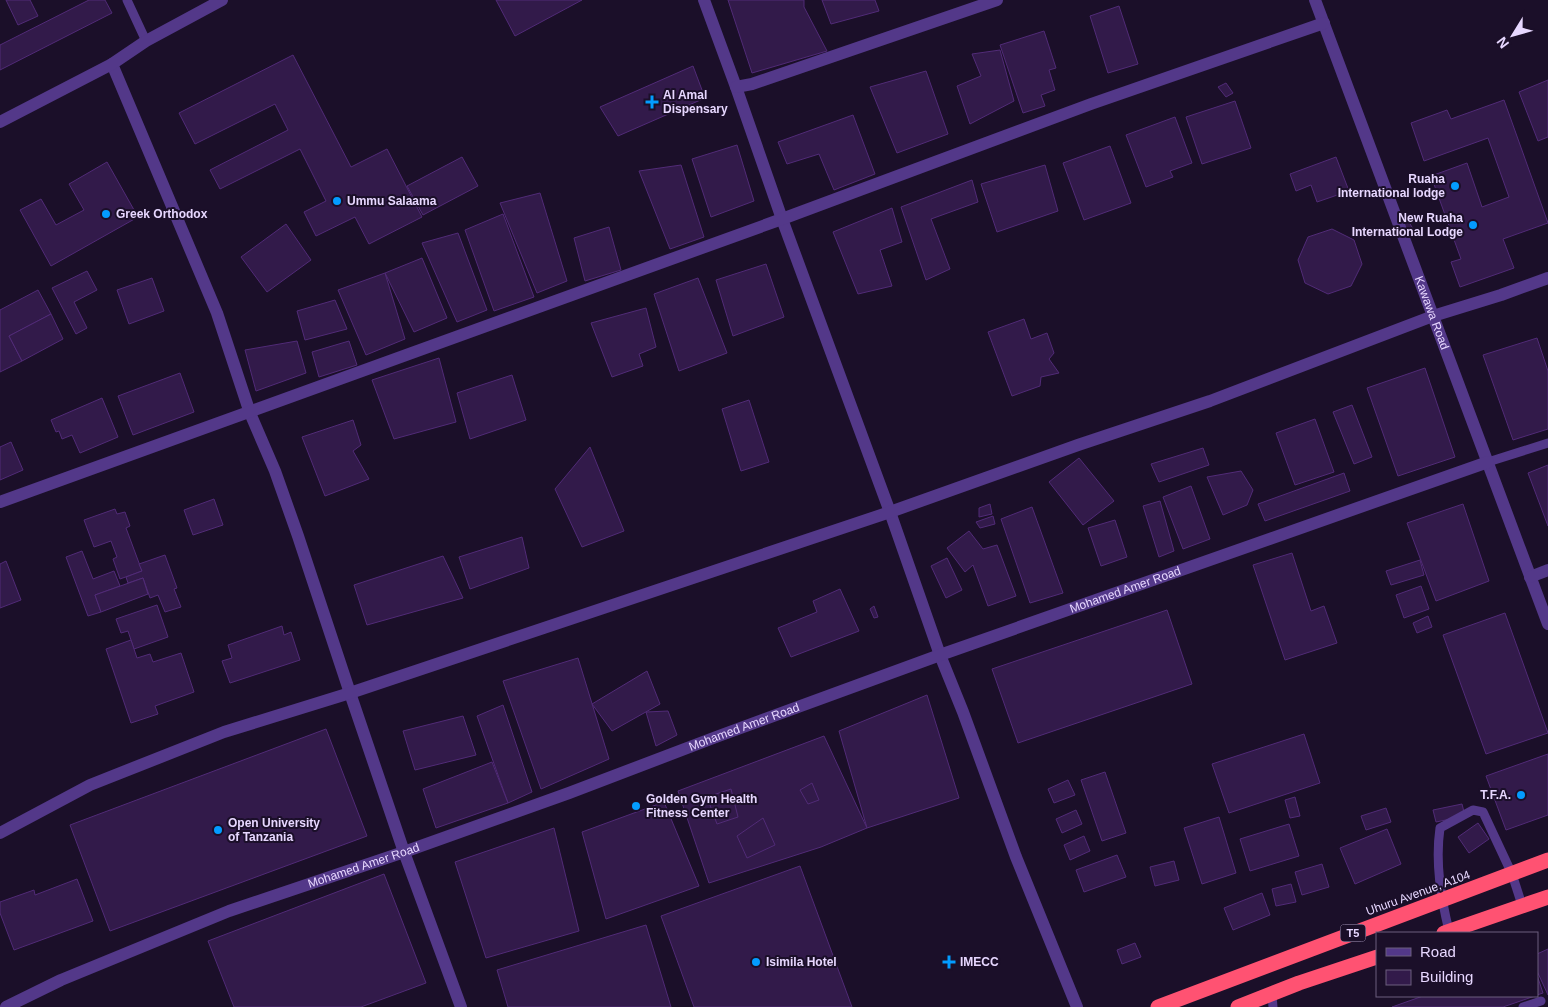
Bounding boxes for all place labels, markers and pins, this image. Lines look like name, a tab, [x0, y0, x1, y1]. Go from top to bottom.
place label: Al Amal Dispensary	[663, 88, 728, 116]
marker: Al Amal Dispensary	[645, 95, 659, 109]
place label: Ruaha International lodge	[1338, 172, 1445, 200]
marker: Ruaha International lodge	[1449, 180, 1461, 192]
place label: Ummu Salaama	[347, 194, 437, 208]
marker: Ummu Salaama	[331, 195, 343, 207]
place label: Greek Orthodox	[116, 207, 208, 221]
marker: Greek Orthodox	[100, 208, 112, 220]
place label: New Ruaha International Lodge	[1352, 211, 1463, 239]
marker: New Ruaha International Lodge	[1467, 219, 1479, 231]
place label: T.F.A.	[1480, 788, 1511, 802]
marker: T.F.A.	[1515, 789, 1527, 801]
place label: Golden Gym Health Fitness Center	[646, 792, 757, 820]
marker: Golden Gym Health Fitness Center	[630, 800, 642, 812]
place label: Open University of Tanzania	[228, 816, 320, 844]
marker: Open University of Tanzania	[212, 824, 224, 836]
place label: Isimila Hotel	[766, 955, 837, 969]
marker: IMECC	[942, 955, 956, 969]
place label: IMECC	[960, 955, 999, 969]
marker: Isimila Hotel	[750, 956, 762, 968]

